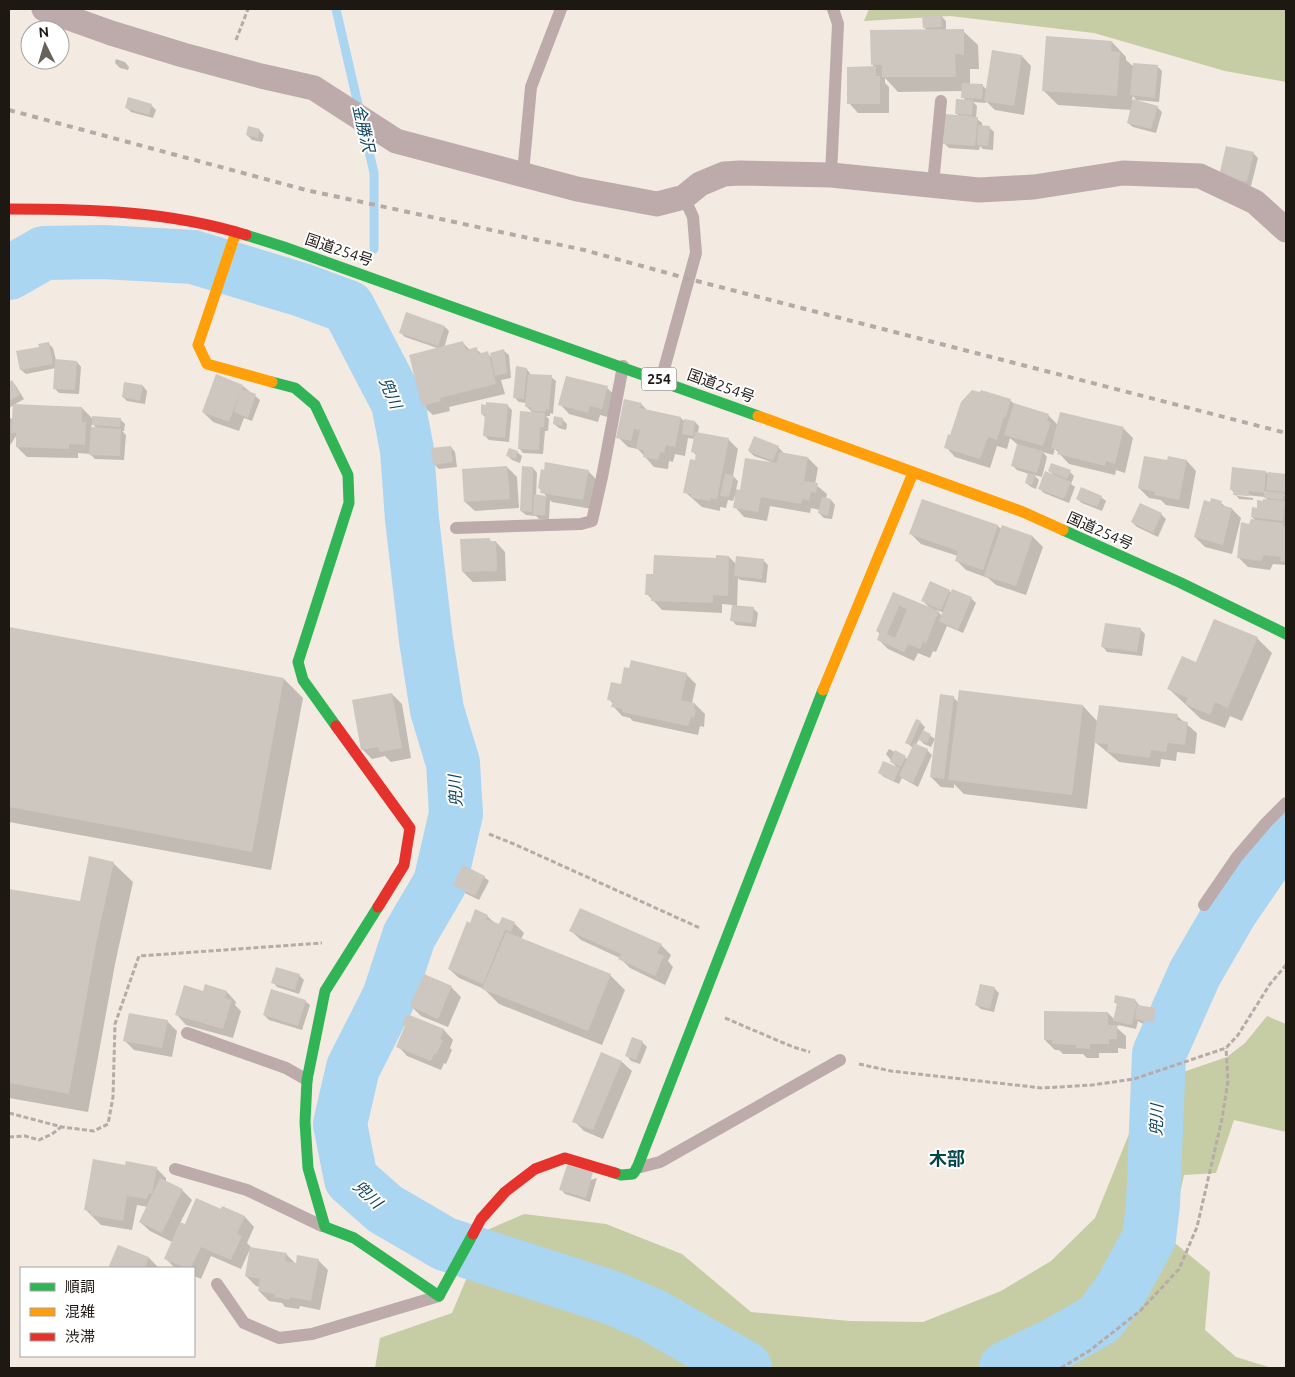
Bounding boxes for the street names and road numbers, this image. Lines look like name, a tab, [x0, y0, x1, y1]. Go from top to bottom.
street label: 国道254号	[303, 230, 375, 269]
street label: 国道254号	[685, 366, 757, 406]
road number: 254	[642, 368, 676, 390]
street label: 国道254号	[1065, 508, 1136, 553]

